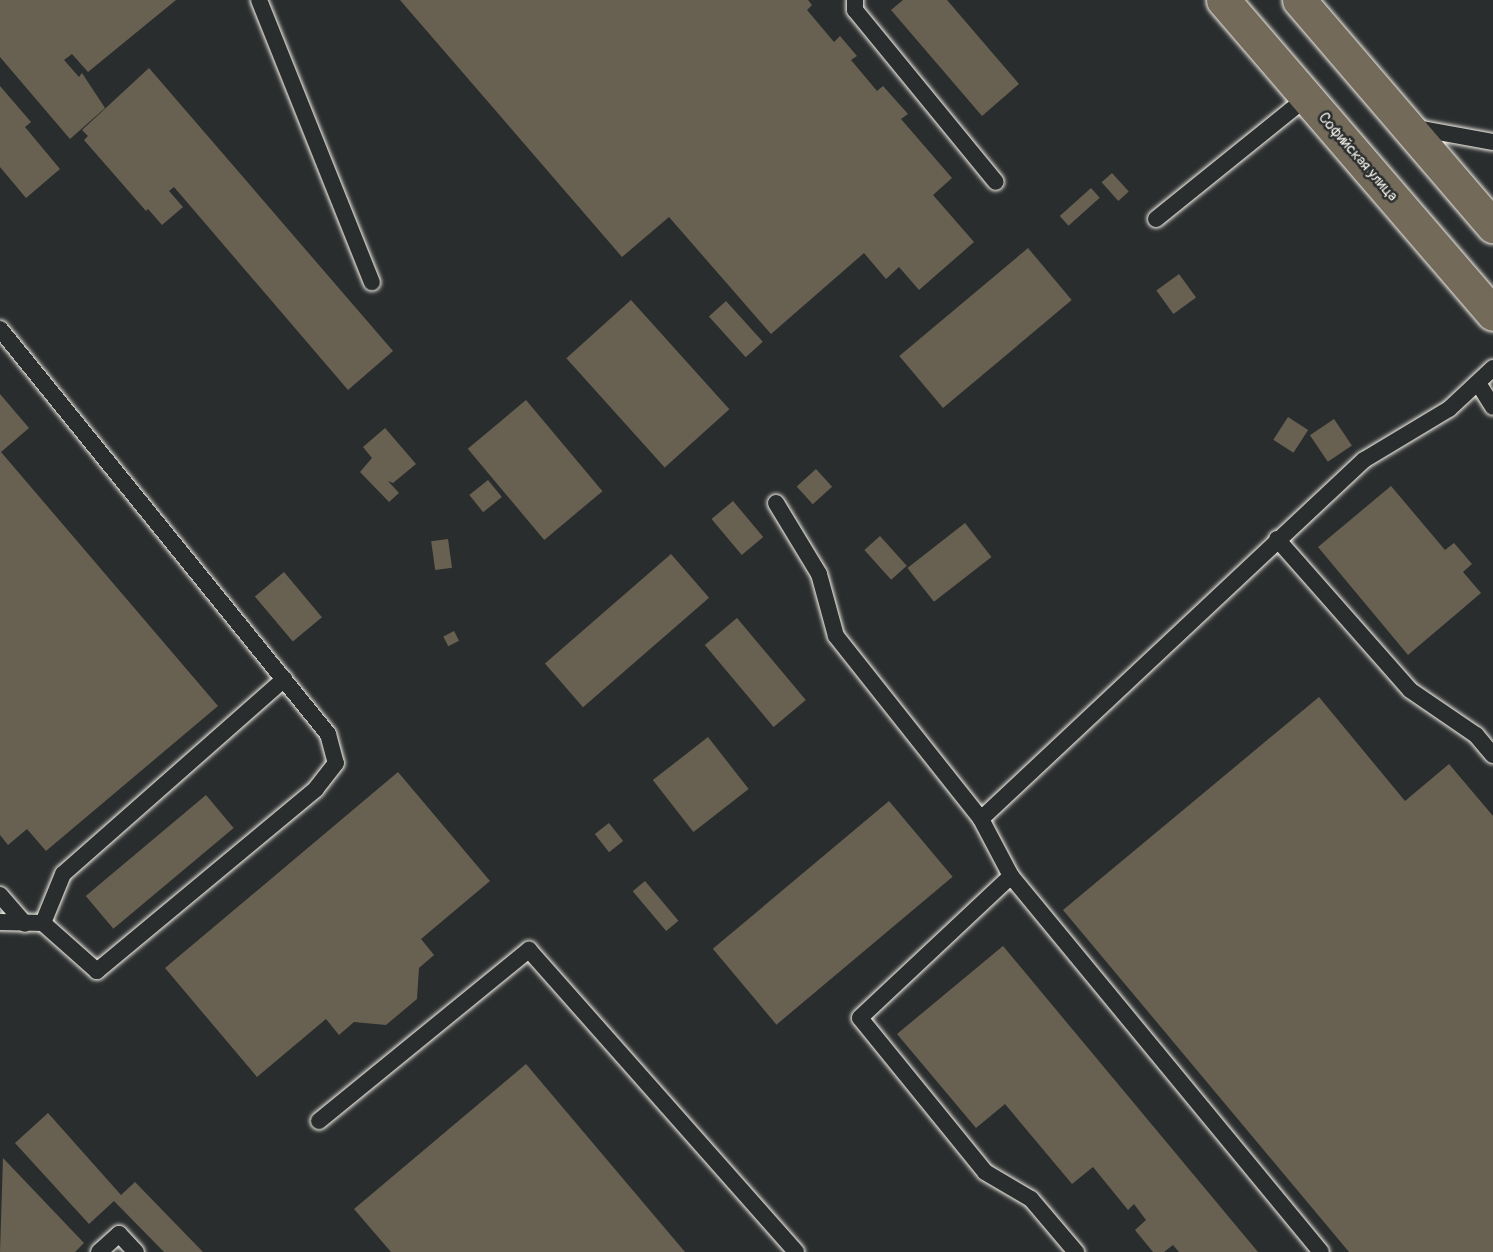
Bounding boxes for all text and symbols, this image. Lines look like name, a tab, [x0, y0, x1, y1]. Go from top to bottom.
street label: Софийская улица	[1315, 109, 1401, 205]

